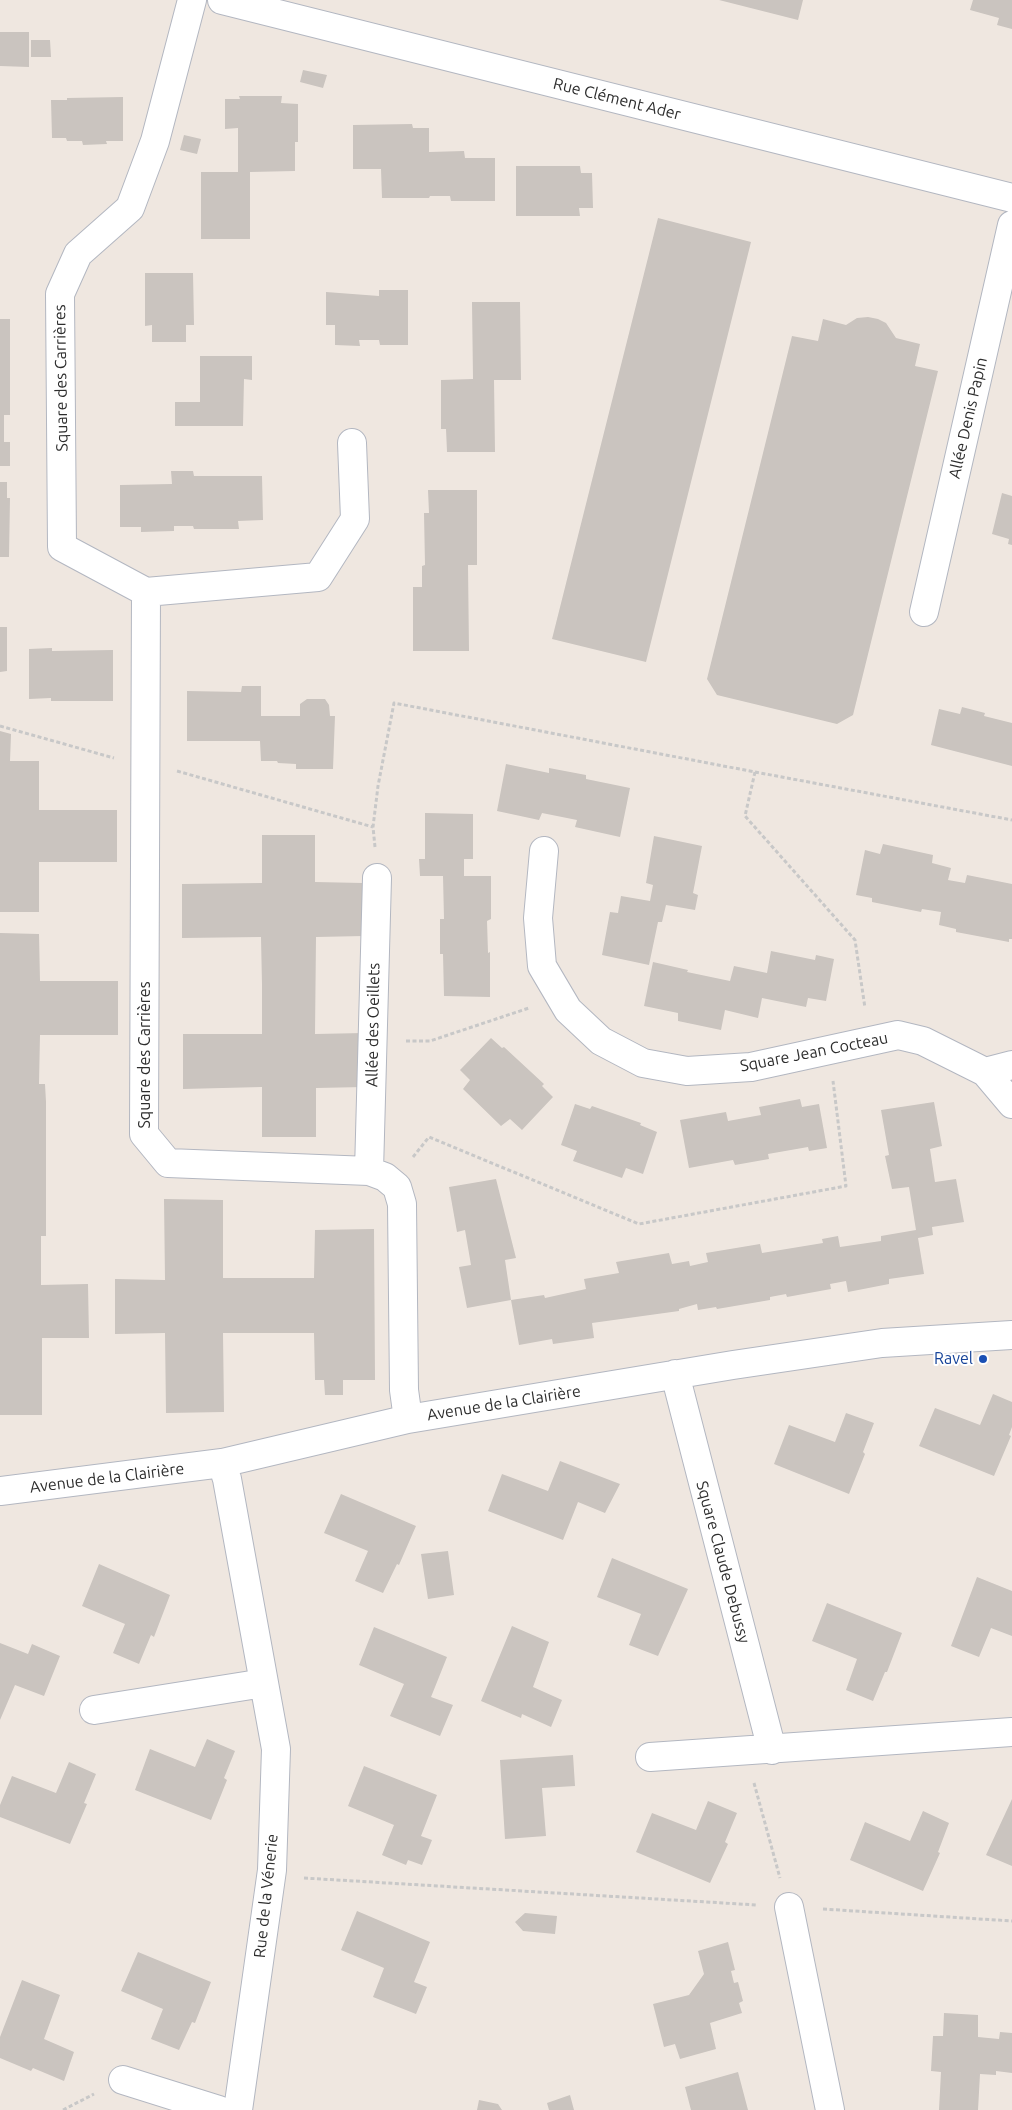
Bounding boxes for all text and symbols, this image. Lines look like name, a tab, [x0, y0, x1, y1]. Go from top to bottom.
street label: Rue Clément Ader	[551, 74, 683, 124]
street label: Square des Carrières	[50, 304, 72, 452]
street label: Allée Denis Papin	[945, 355, 991, 481]
street label: Allée des Oeillets	[362, 963, 384, 1087]
street label: Square des Carrières	[135, 981, 155, 1129]
street label: Square Jean Cocteau	[738, 1028, 890, 1076]
place label: Ravel	[934, 1349, 973, 1369]
marker: Ravel	[977, 1353, 989, 1365]
street label: Avenue de la Clairière	[426, 1381, 582, 1425]
street label: Avenue de la Clairière	[29, 1459, 185, 1497]
street label: Square Claude Debussy	[692, 1479, 754, 1645]
street label: Rue de la Vénerie	[250, 1833, 282, 1959]

